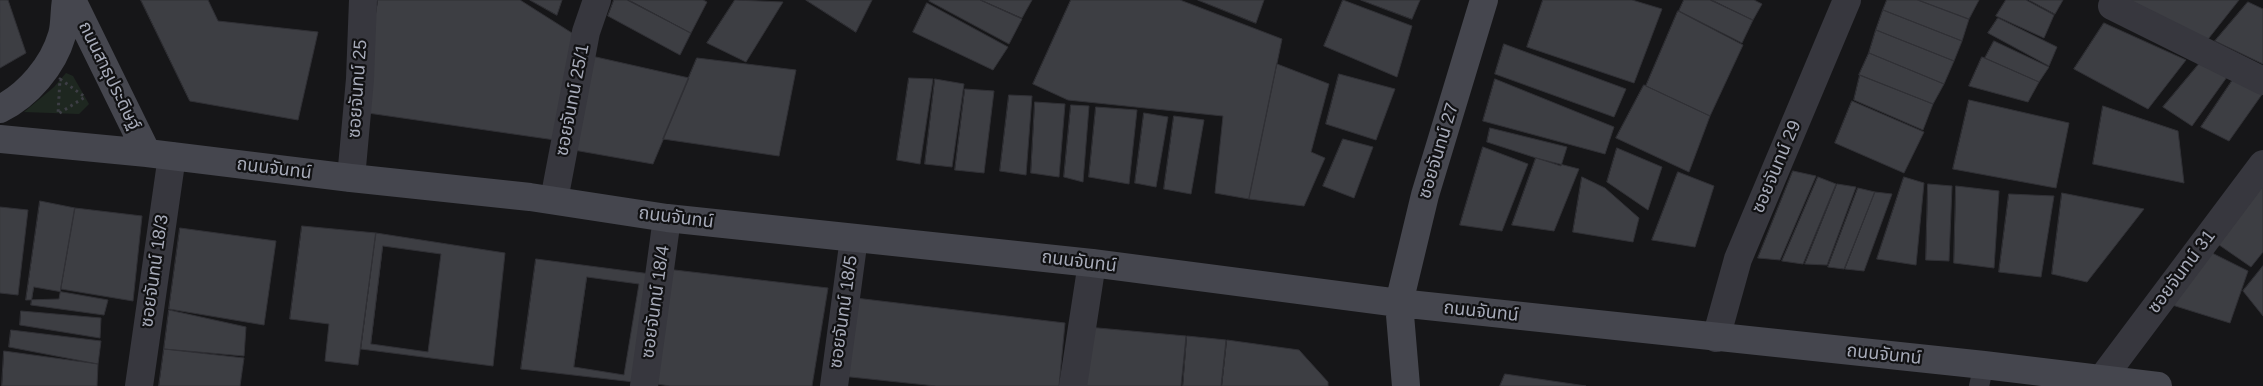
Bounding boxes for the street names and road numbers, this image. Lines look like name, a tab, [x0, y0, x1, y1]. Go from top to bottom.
street label: ถนนสาธุประดิษฐ์	[73, 18, 145, 134]
street label: ซอยจันทน์ 25	[344, 39, 372, 139]
street label: ซอยจันทน์ 25/1	[552, 42, 594, 158]
street label: ซอยจันทน์ 27	[1414, 101, 1464, 201]
street label: ซอยจันทน์ 29	[1748, 117, 1806, 217]
street label: ถนนจันทน์	[235, 154, 313, 184]
street label: ถนนจันทน์	[637, 203, 715, 233]
street label: ซอยจันทน์ 18/3	[136, 213, 174, 329]
street label: ซอยจันทน์ 31	[2144, 226, 2220, 318]
street label: ซอยจันทน์ 18/4	[637, 244, 675, 360]
street label: ถนนจันทน์	[1040, 247, 1118, 277]
street label: ซอยจันทน์ 18/5	[825, 254, 863, 370]
street label: ถนนจันทน์	[1442, 297, 1520, 327]
street label: ถนนจันทน์	[1845, 340, 1923, 370]

